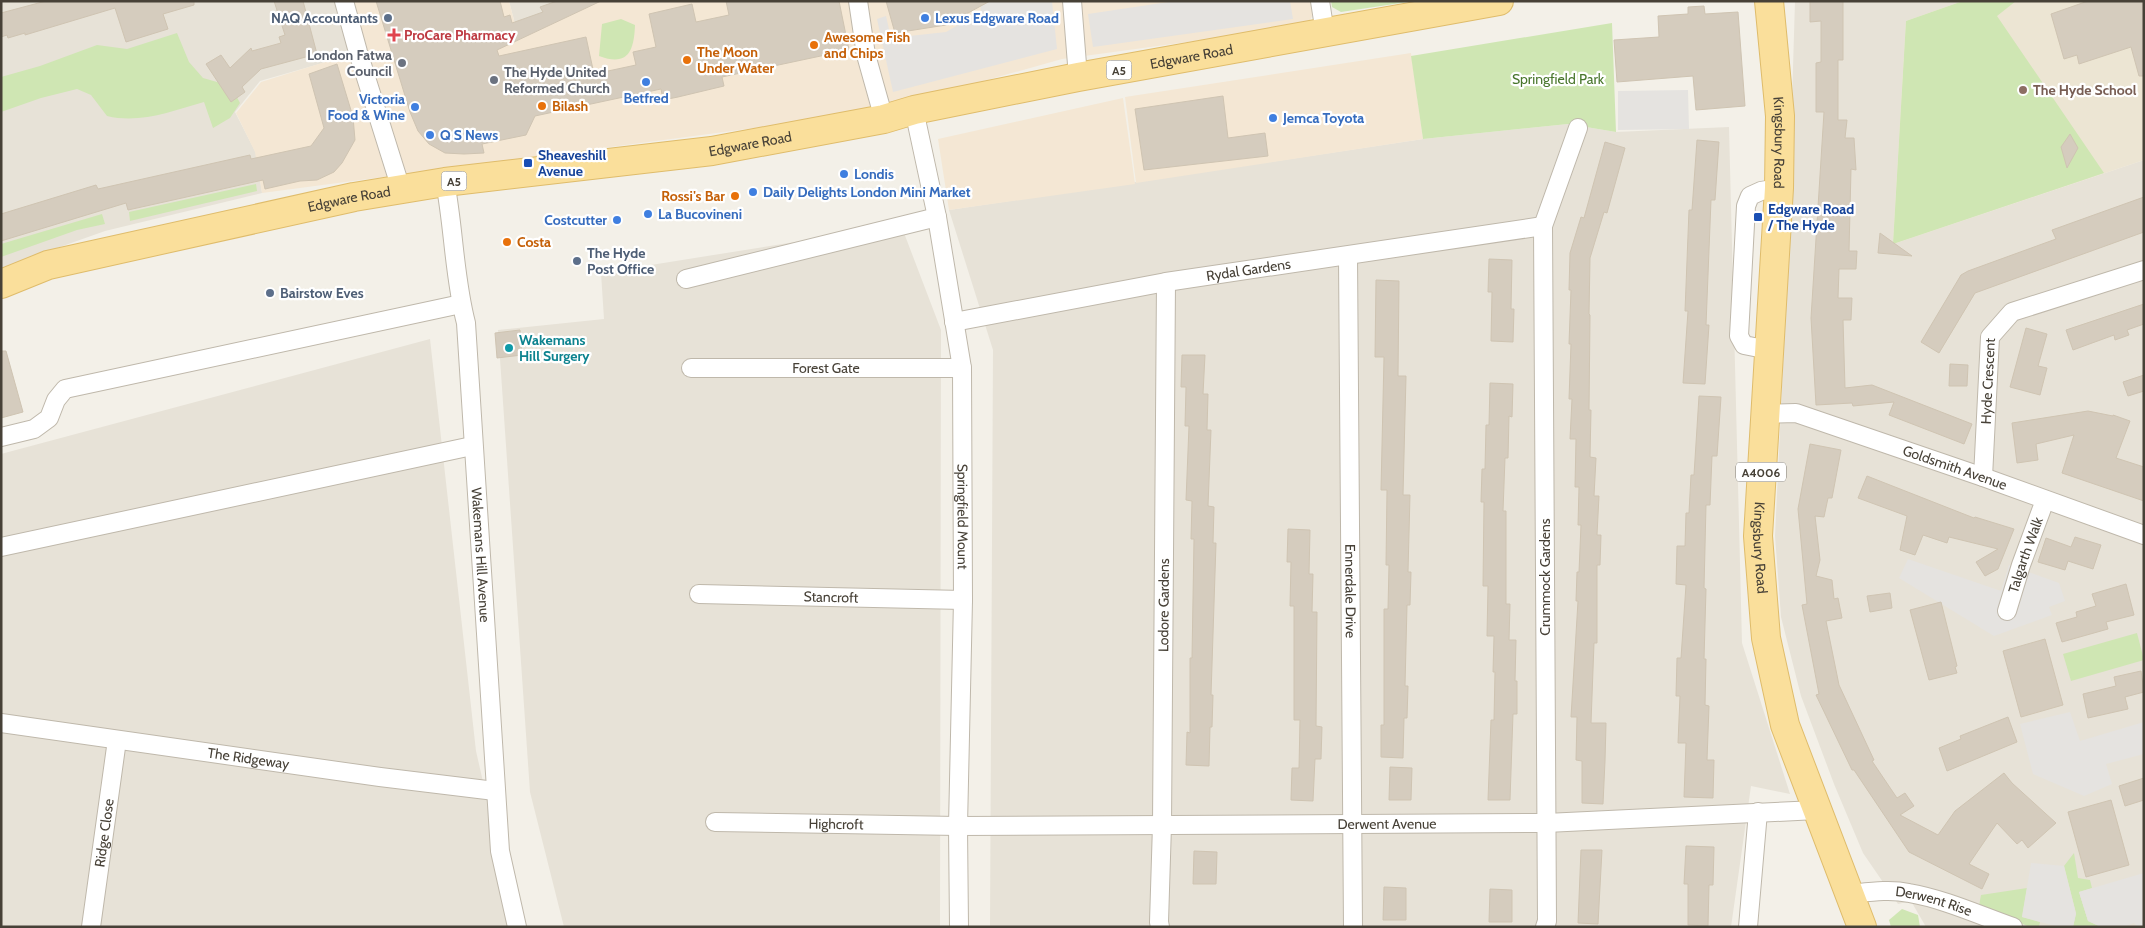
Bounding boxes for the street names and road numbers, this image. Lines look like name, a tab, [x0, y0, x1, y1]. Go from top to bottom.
street label: Edgware Road	[1148, 40, 1234, 73]
road number: A5	[1106, 60, 1132, 80]
street label: Kingsbury Road	[1769, 96, 1789, 189]
street label: Edgware Road	[707, 127, 793, 160]
road number: A5	[442, 172, 466, 190]
street label: Edgware Road	[306, 182, 392, 216]
street label: Rydal Gardens	[1205, 255, 1292, 285]
street label: Hyde Crescent	[1977, 337, 1999, 425]
street label: Forest Gate	[792, 359, 860, 377]
street label: Goldsmith Avenue	[1900, 441, 2009, 494]
road number: A4006	[1736, 462, 1786, 482]
street label: Springfield Mount	[953, 464, 972, 570]
street label: Wakemans Hill Avenue	[468, 487, 494, 623]
street label: Kingsbury Road	[1749, 501, 1771, 594]
street label: Talgarth Walk	[2004, 514, 2047, 595]
street label: Crummock Gardens	[1536, 518, 1554, 636]
street label: Ennerdale Drive	[1341, 544, 1360, 638]
street label: Lodore Gardens	[1154, 558, 1173, 652]
street label: Stancroft	[803, 587, 859, 607]
street label: The Ridgeway	[207, 744, 290, 773]
street label: Ridge Close	[90, 798, 118, 868]
street label: Highcroft	[808, 815, 864, 833]
street label: Derwent Avenue	[1337, 815, 1437, 833]
street label: Derwent Rise	[1894, 882, 1975, 920]

